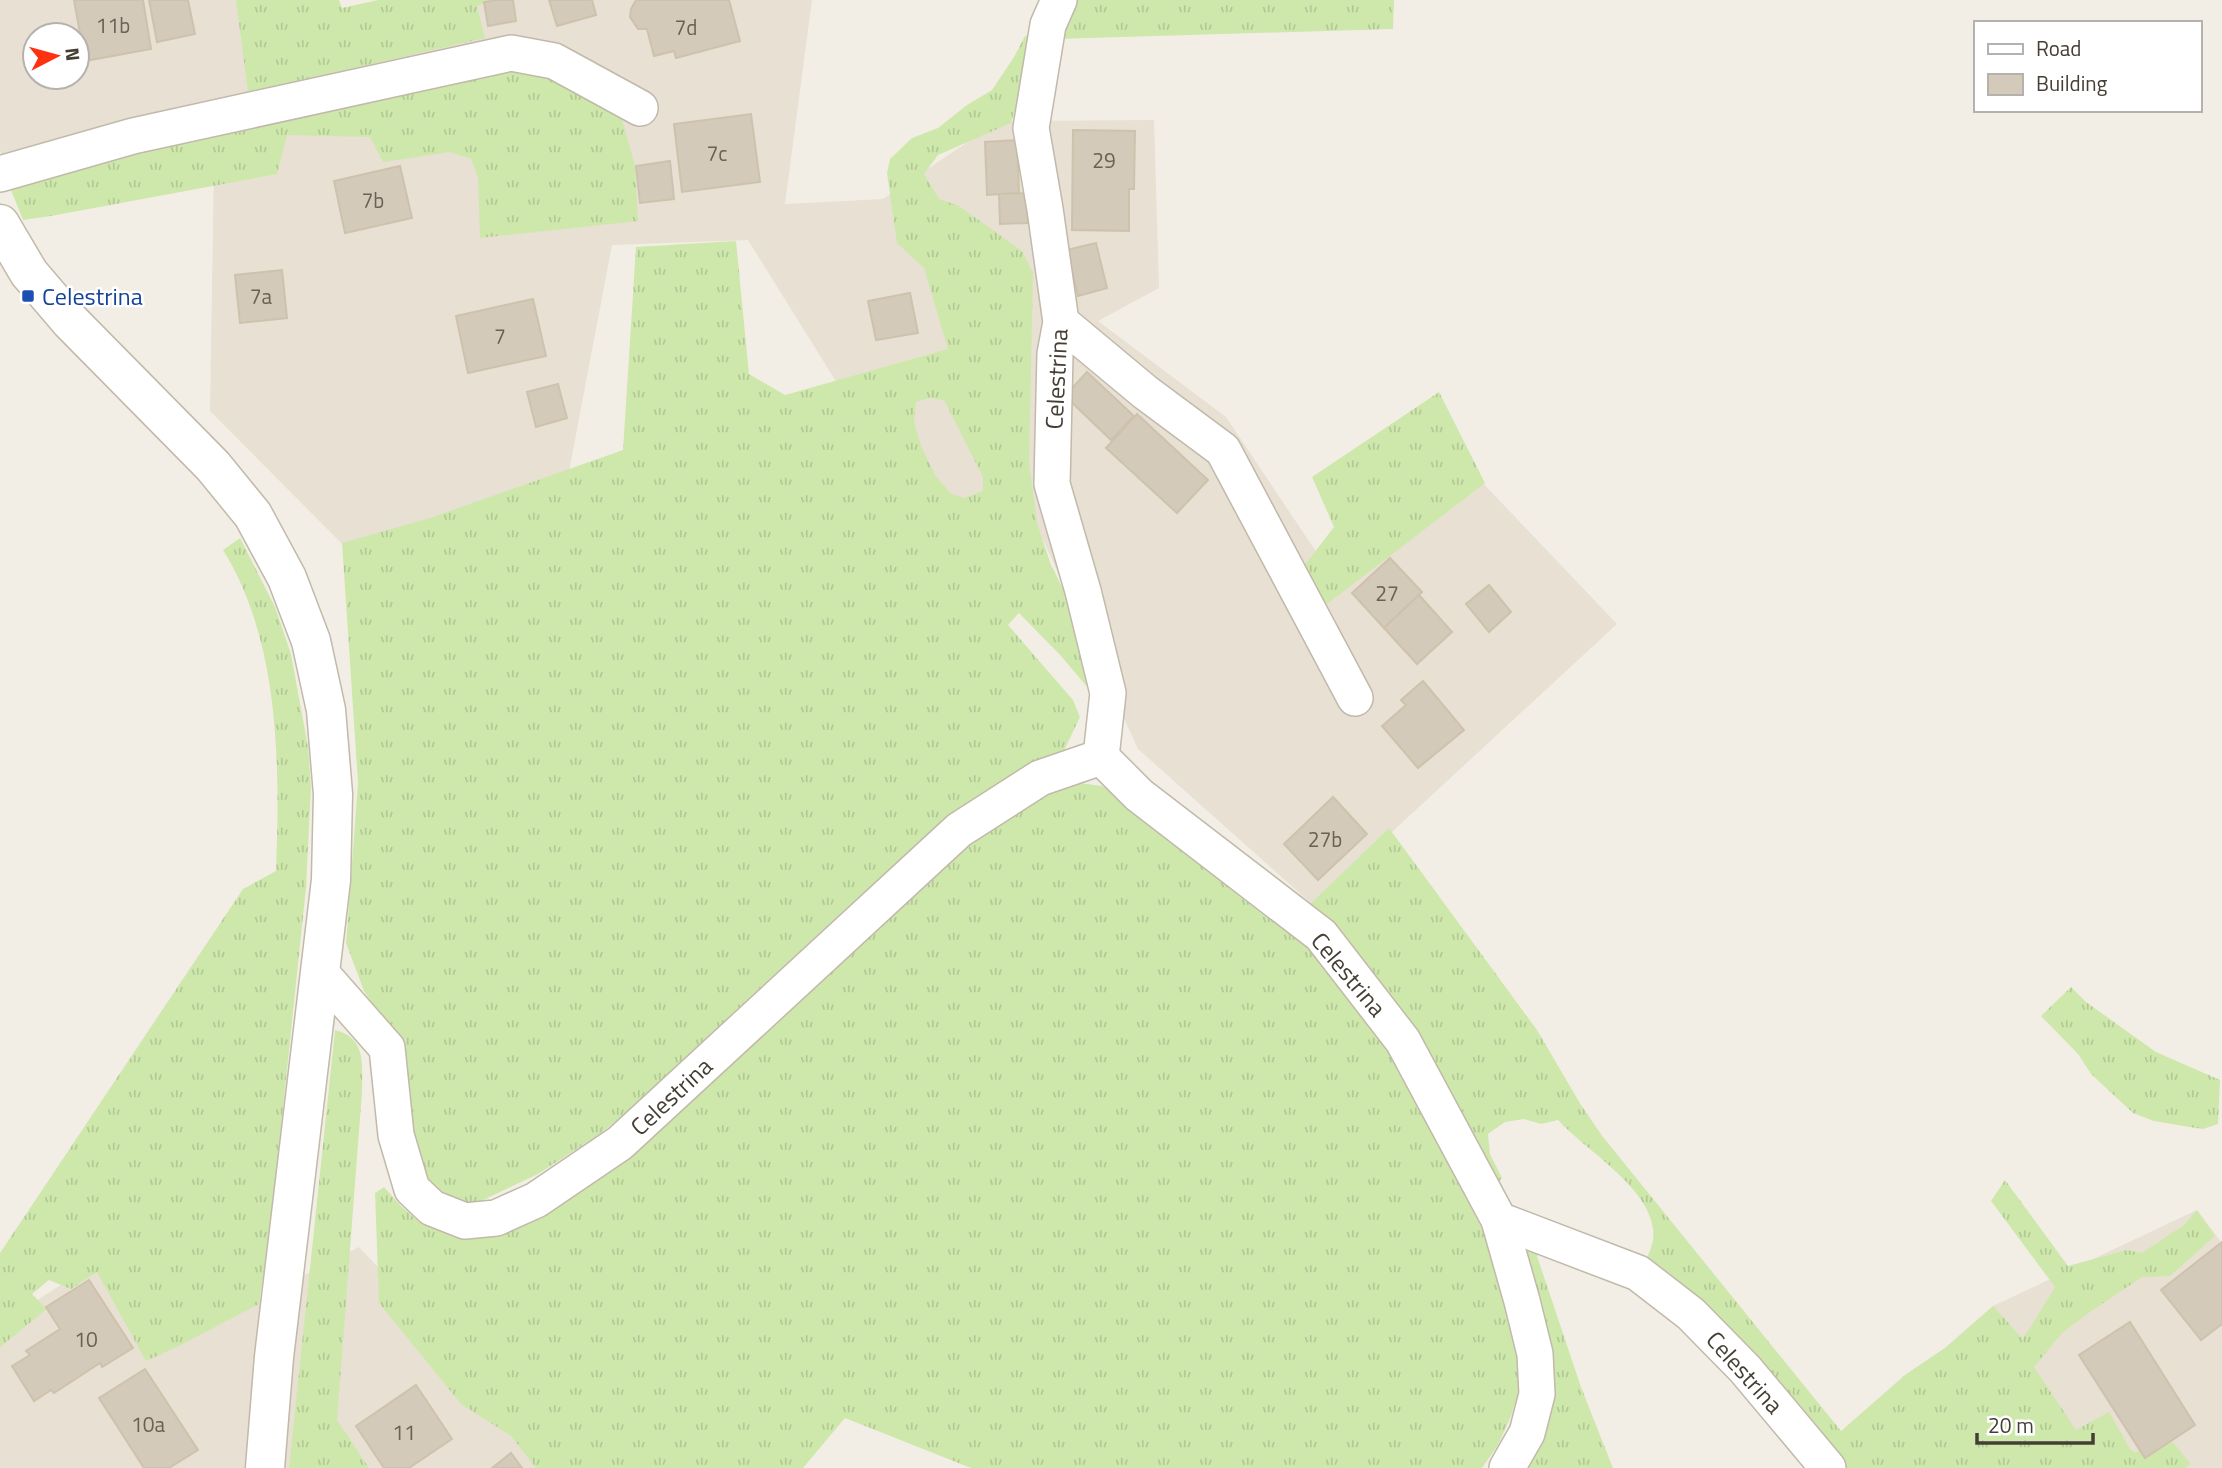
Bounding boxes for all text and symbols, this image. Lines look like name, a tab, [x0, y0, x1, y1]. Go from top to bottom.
house number: 11b	[96, 9, 130, 41]
house number: 7d	[675, 11, 697, 43]
north arrow	[21, 21, 91, 91]
legend	[1974, 21, 2201, 112]
text: Road	[2036, 32, 2081, 64]
text: N	[58, 46, 89, 62]
text: Building	[2036, 67, 2108, 99]
house number: 7c	[707, 137, 727, 169]
house number: 29	[1092, 144, 1116, 176]
house number: 7b	[362, 184, 384, 216]
place label: Celestrina	[42, 278, 143, 314]
house number: 7a	[250, 280, 273, 312]
marker: Celestrina	[20, 288, 36, 304]
house number: 7	[494, 320, 506, 352]
street label: Celestrina	[1035, 328, 1077, 430]
house number: 27	[1375, 577, 1399, 609]
house number: 27b	[1308, 823, 1342, 855]
street label: Celestrina	[1303, 924, 1395, 1024]
street label: Celestrina	[622, 1049, 720, 1143]
house number: 10	[74, 1323, 98, 1355]
street label: Celestrina	[1698, 1323, 1792, 1421]
scale bar	[1977, 1402, 2092, 1446]
house number: 10a	[131, 1408, 165, 1440]
text: 20 m	[1988, 1409, 2034, 1441]
house number: 11	[392, 1416, 416, 1448]

